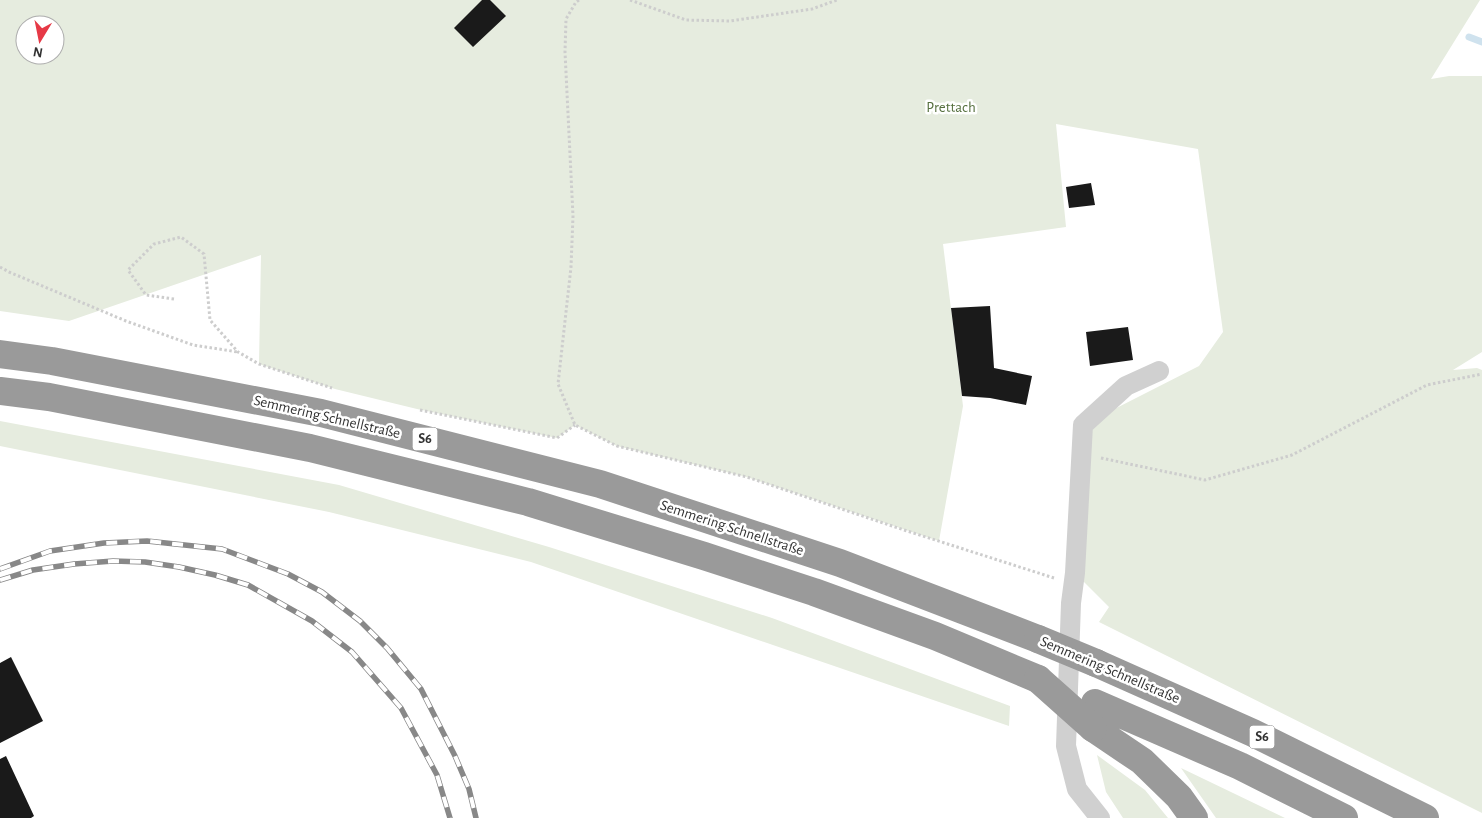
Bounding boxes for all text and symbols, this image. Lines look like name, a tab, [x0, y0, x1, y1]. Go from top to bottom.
north arrow	[15, 15, 65, 65]
text: N	[32, 44, 44, 60]
park label: Prettach	[926, 100, 976, 115]
street label: Semmering Schnellstraße	[252, 393, 402, 441]
road number: S6	[412, 428, 438, 450]
street label: Semmering Schnellstraße	[658, 498, 806, 558]
street label: Semmering Schnellstraße	[1038, 634, 1182, 706]
road number: S6	[1250, 726, 1274, 749]

